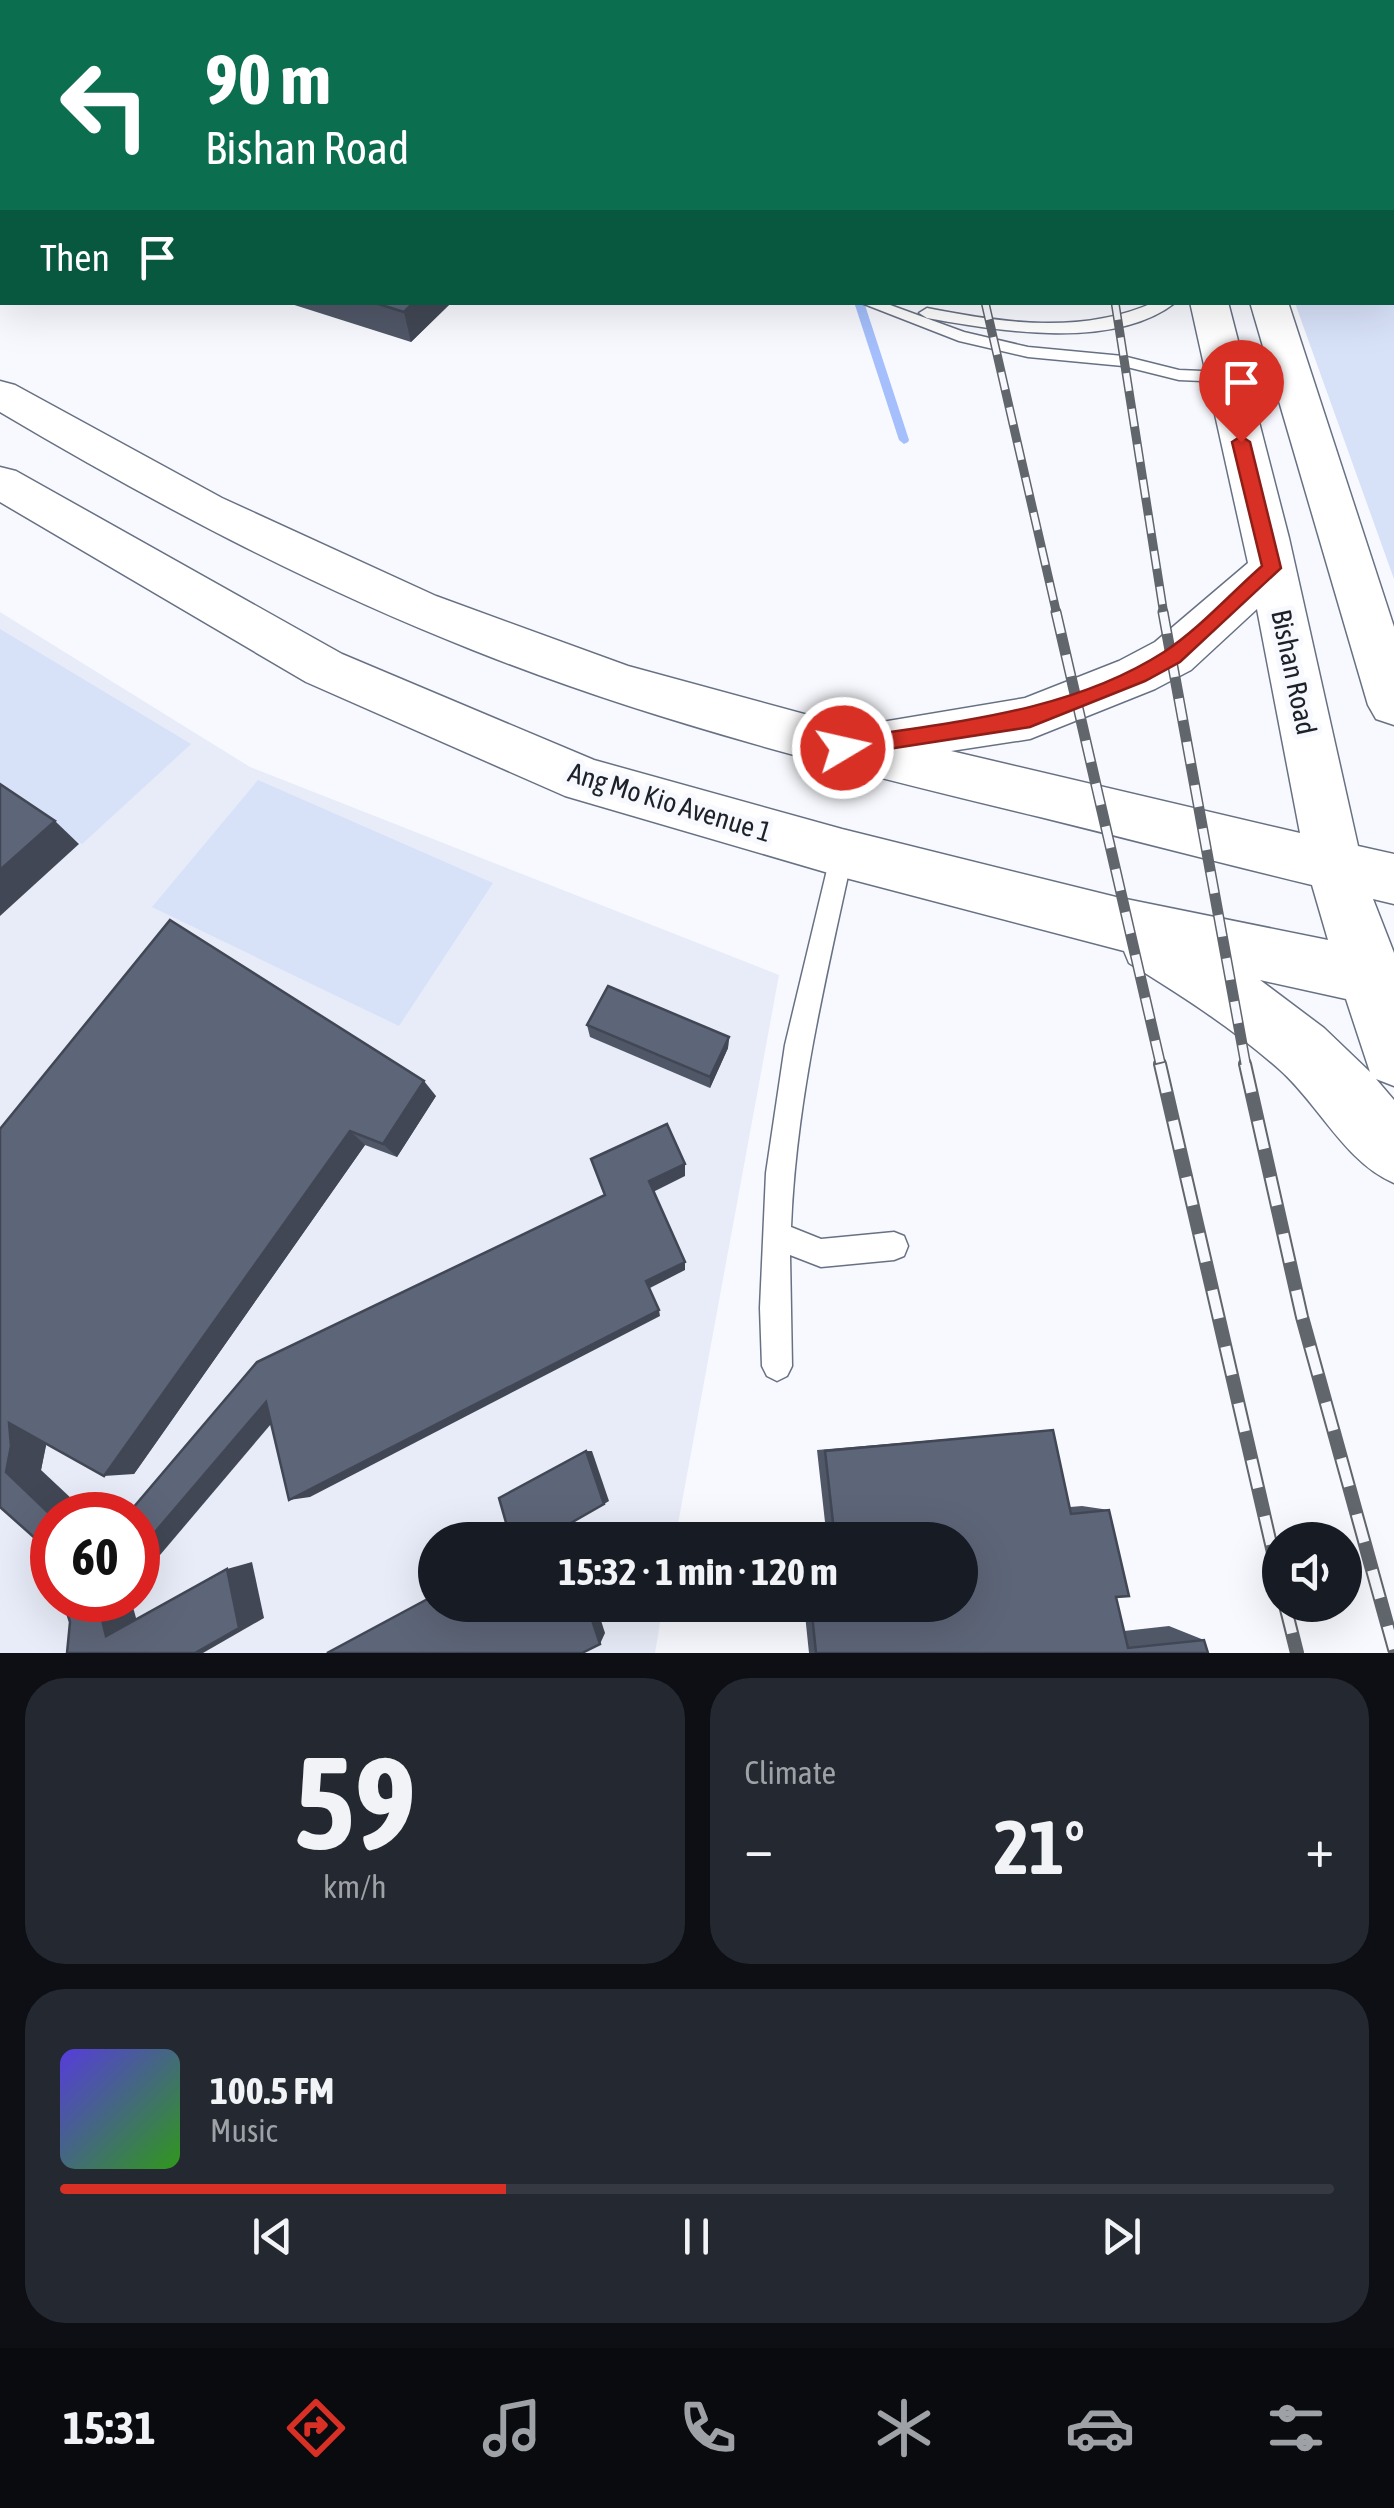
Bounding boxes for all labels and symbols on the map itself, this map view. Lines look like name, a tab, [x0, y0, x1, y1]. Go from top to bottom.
pin	[1199, 340, 1284, 443]
street label: Bishan Road	[1265, 607, 1323, 737]
position arrow	[791, 696, 895, 800]
street label: Ang Mo Kio Avenue 1	[565, 756, 775, 848]
speed limit sign: 60	[30, 1492, 160, 1622]

